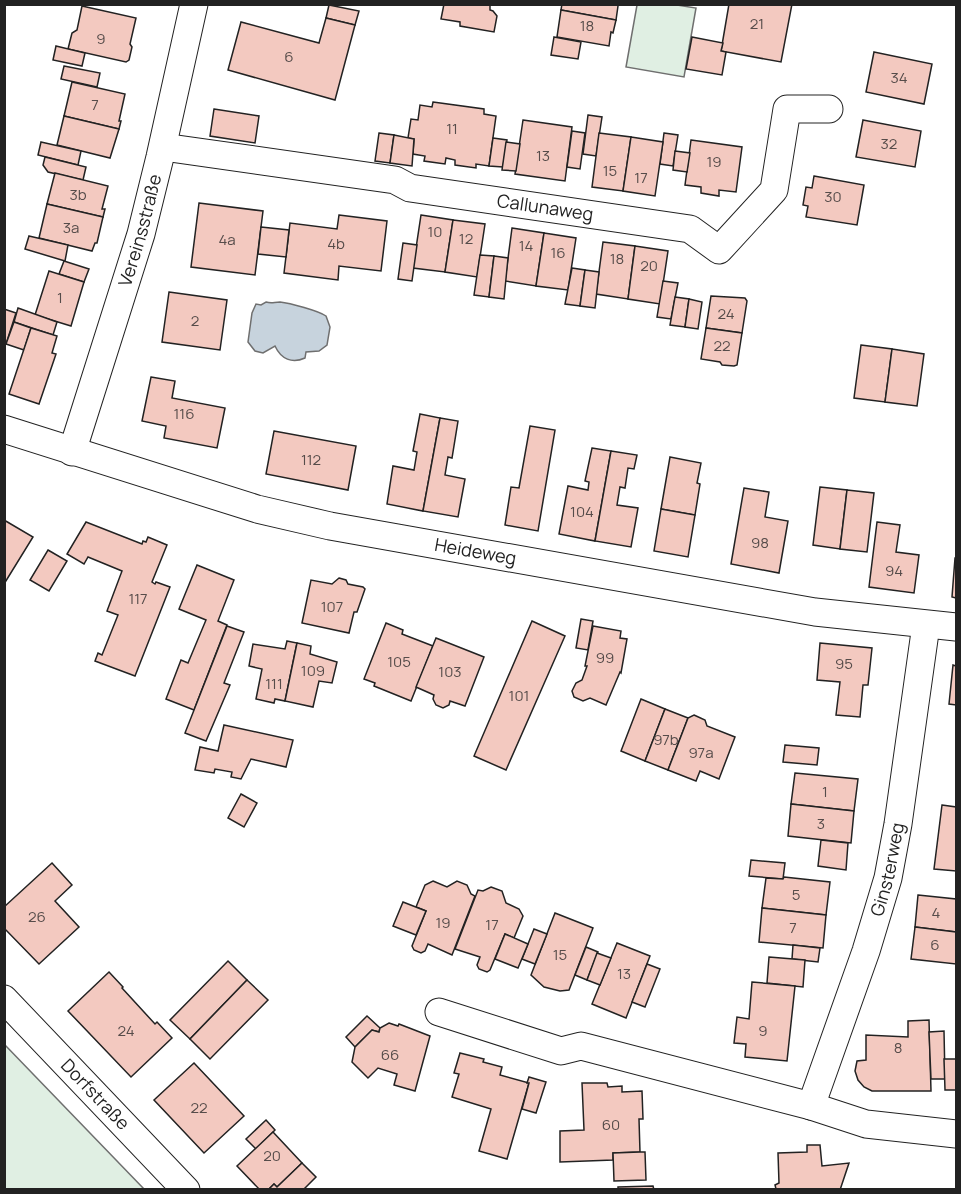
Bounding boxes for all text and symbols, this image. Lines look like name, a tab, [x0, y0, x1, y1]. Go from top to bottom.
house number: 21	[750, 13, 764, 34]
house number: 18	[580, 15, 594, 36]
house number: 9	[96, 28, 106, 49]
house number: 6	[284, 46, 294, 67]
house number: 34	[890, 67, 908, 88]
house number: 7	[91, 94, 99, 115]
house number: 11	[446, 118, 458, 139]
house number: 32	[881, 133, 897, 154]
house number: 13	[536, 145, 550, 166]
house number: 19	[706, 151, 722, 172]
house number: 15	[603, 160, 617, 181]
house number: 17	[634, 167, 648, 188]
street label: Vereinsstraße	[112, 171, 166, 289]
house number: 3b	[69, 184, 87, 205]
house number: 30	[824, 186, 842, 207]
street label: Callunaweg	[496, 188, 595, 226]
house number: 3a	[63, 217, 79, 238]
house number: 10	[428, 221, 443, 242]
house number: 12	[459, 228, 473, 249]
house number: 4a	[218, 229, 236, 250]
house number: 4b	[327, 233, 345, 254]
house number: 14	[519, 235, 533, 256]
house number: 16	[550, 242, 566, 263]
house number: 18	[610, 248, 624, 269]
house number: 20	[640, 255, 658, 276]
house number: 1	[57, 287, 63, 308]
house number: 24	[717, 303, 735, 324]
house number: 2	[191, 310, 199, 331]
house number: 22	[713, 335, 731, 356]
house number: 116	[173, 403, 195, 424]
house number: 112	[301, 449, 321, 470]
house number: 104	[570, 501, 594, 522]
street label: Heideweg	[433, 532, 518, 570]
house number: 98	[751, 532, 769, 553]
house number: 94	[885, 560, 903, 581]
house number: 117	[128, 588, 148, 609]
house number: 107	[321, 596, 343, 617]
house number: 99	[596, 647, 614, 668]
house number: 105	[387, 651, 411, 672]
house number: 95	[835, 653, 853, 674]
house number: 109	[301, 660, 325, 681]
house number: 103	[438, 661, 462, 682]
house number: 111	[265, 673, 283, 694]
house number: 101	[509, 685, 529, 706]
house number: 97b	[653, 729, 679, 750]
house number: 97a	[689, 742, 713, 763]
house number: 1	[822, 781, 828, 802]
house number: 3	[817, 813, 825, 834]
street label: Ginsterweg	[864, 820, 909, 919]
house number: 5	[792, 884, 800, 905]
house number: 4	[932, 902, 941, 923]
house number: 26	[28, 906, 46, 927]
house number: 19	[435, 912, 451, 933]
house number: 17	[485, 914, 499, 935]
house number: 7	[789, 917, 797, 938]
house number: 6	[930, 934, 940, 955]
house number: 15	[553, 944, 567, 965]
house number: 13	[617, 963, 631, 984]
house number: 24	[117, 1020, 135, 1041]
house number: 9	[758, 1020, 768, 1041]
house number: 8	[894, 1037, 902, 1058]
house number: 66	[381, 1044, 399, 1065]
street label: Dorfstraße	[56, 1053, 135, 1135]
house number: 22	[190, 1097, 208, 1118]
house number: 60	[602, 1114, 620, 1135]
house number: 20	[263, 1145, 281, 1166]

